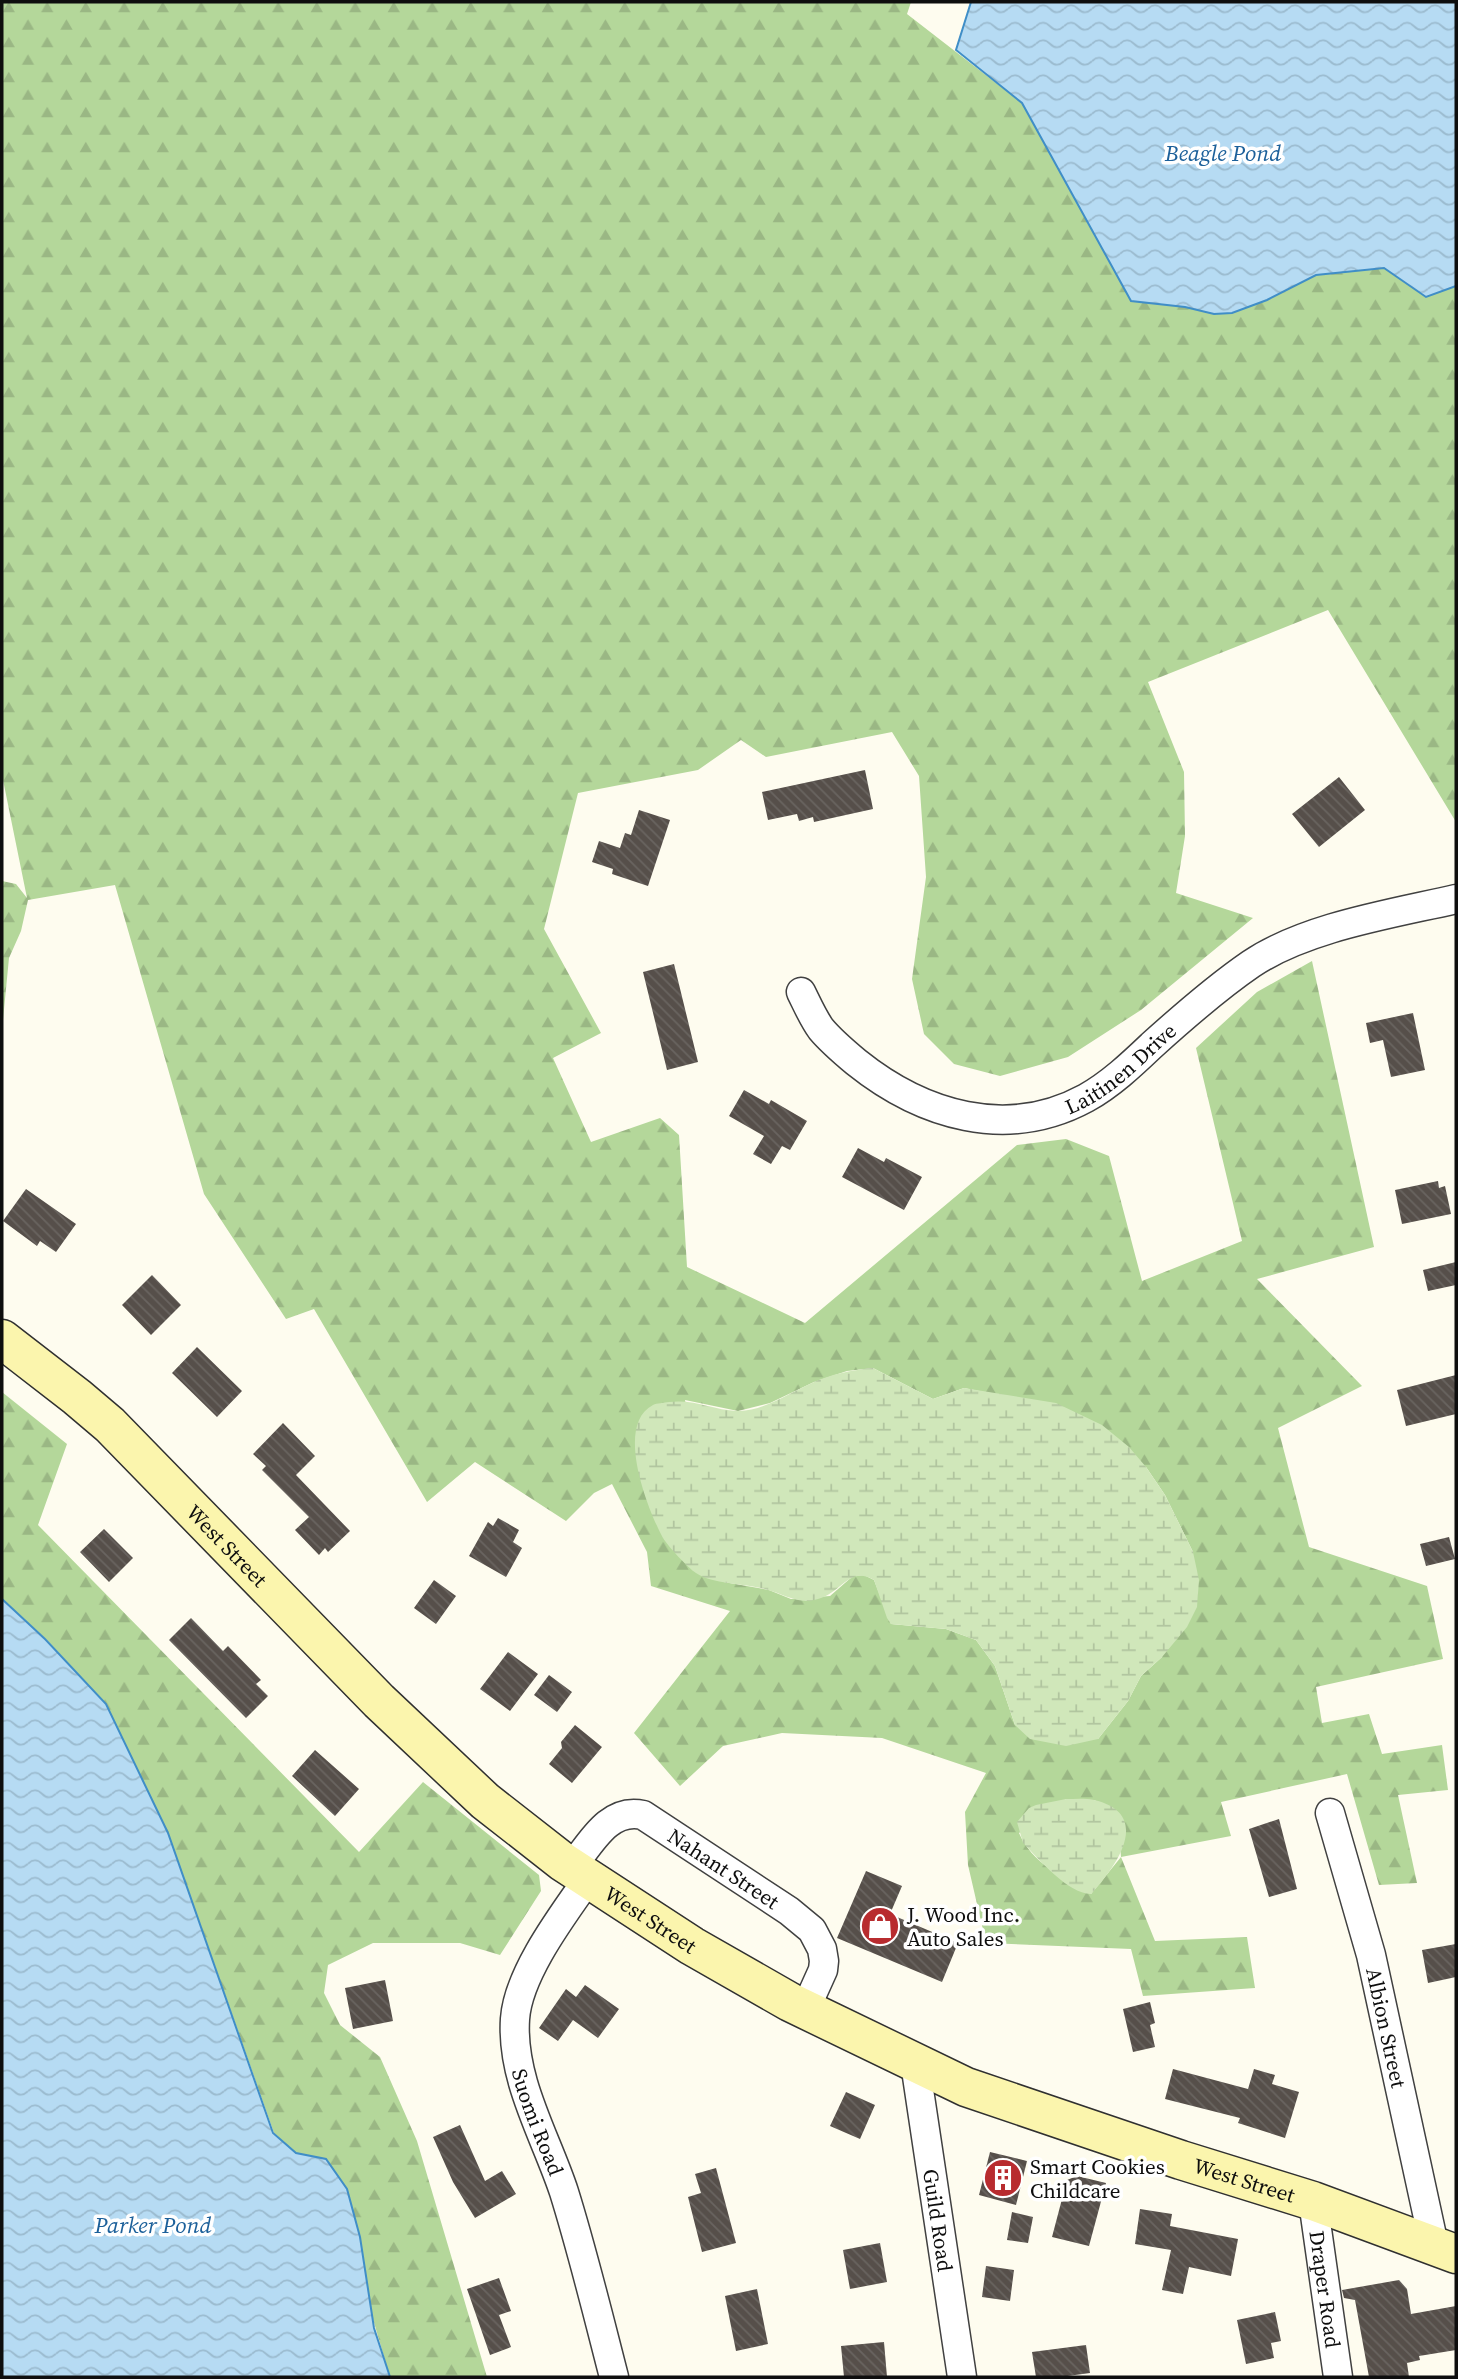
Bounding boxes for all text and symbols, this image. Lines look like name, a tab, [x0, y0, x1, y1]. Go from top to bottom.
water label: Beagle Pond	[1164, 137, 1281, 169]
street label: Laitinen Drive	[1060, 1016, 1182, 1121]
street label: West Street	[180, 1498, 274, 1593]
street label: Nahant Street	[662, 1821, 785, 1915]
street label: West Street	[599, 1878, 703, 1960]
place label: J. Wood Inc. Auto Sales	[906, 1900, 1020, 1953]
shop icon: J. Wood Inc. Auto Sales	[859, 1905, 901, 1947]
street label: Albion Street	[1360, 1965, 1414, 2090]
street label: Suomi Road	[505, 2066, 571, 2180]
street label: West Street	[1190, 2150, 1299, 2209]
place label: Smart Cookies Childcare	[1030, 2152, 1165, 2205]
building icon: Smart Cookies Childcare	[982, 2157, 1024, 2199]
street label: Guild Road	[917, 2167, 961, 2274]
water label: Parker Pond	[94, 2209, 211, 2241]
street label: Draper Road	[1303, 2229, 1348, 2350]

